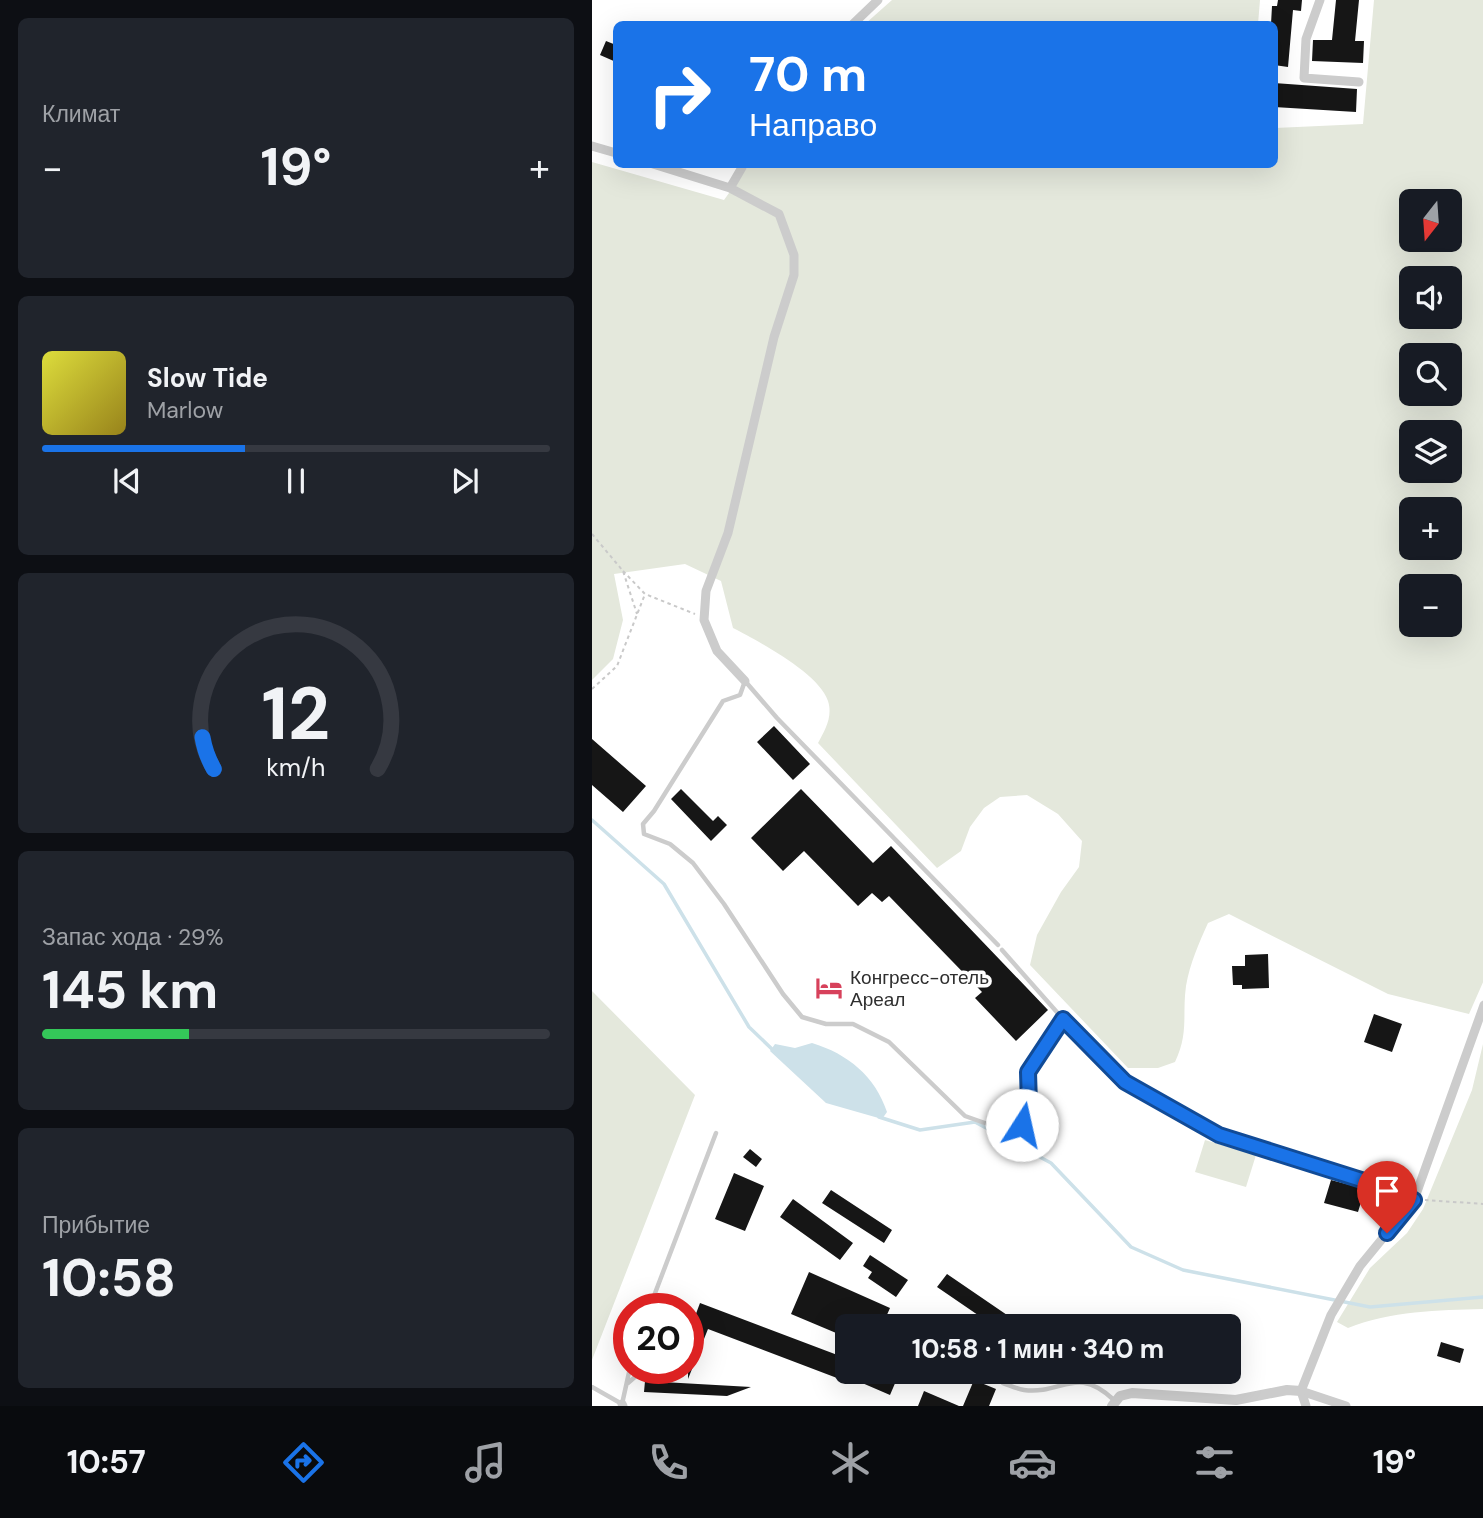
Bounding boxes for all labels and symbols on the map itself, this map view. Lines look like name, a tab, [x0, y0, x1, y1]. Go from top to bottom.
north arrow	[1399, 189, 1462, 252]
place label: Конгресс-отель Ареал	[850, 965, 989, 1012]
hotel icon: Конгресс-отель Ареал	[814, 973, 844, 1003]
position arrow	[985, 1088, 1059, 1162]
pin	[1357, 1161, 1417, 1233]
speed limit sign: 20	[613, 1293, 704, 1384]

